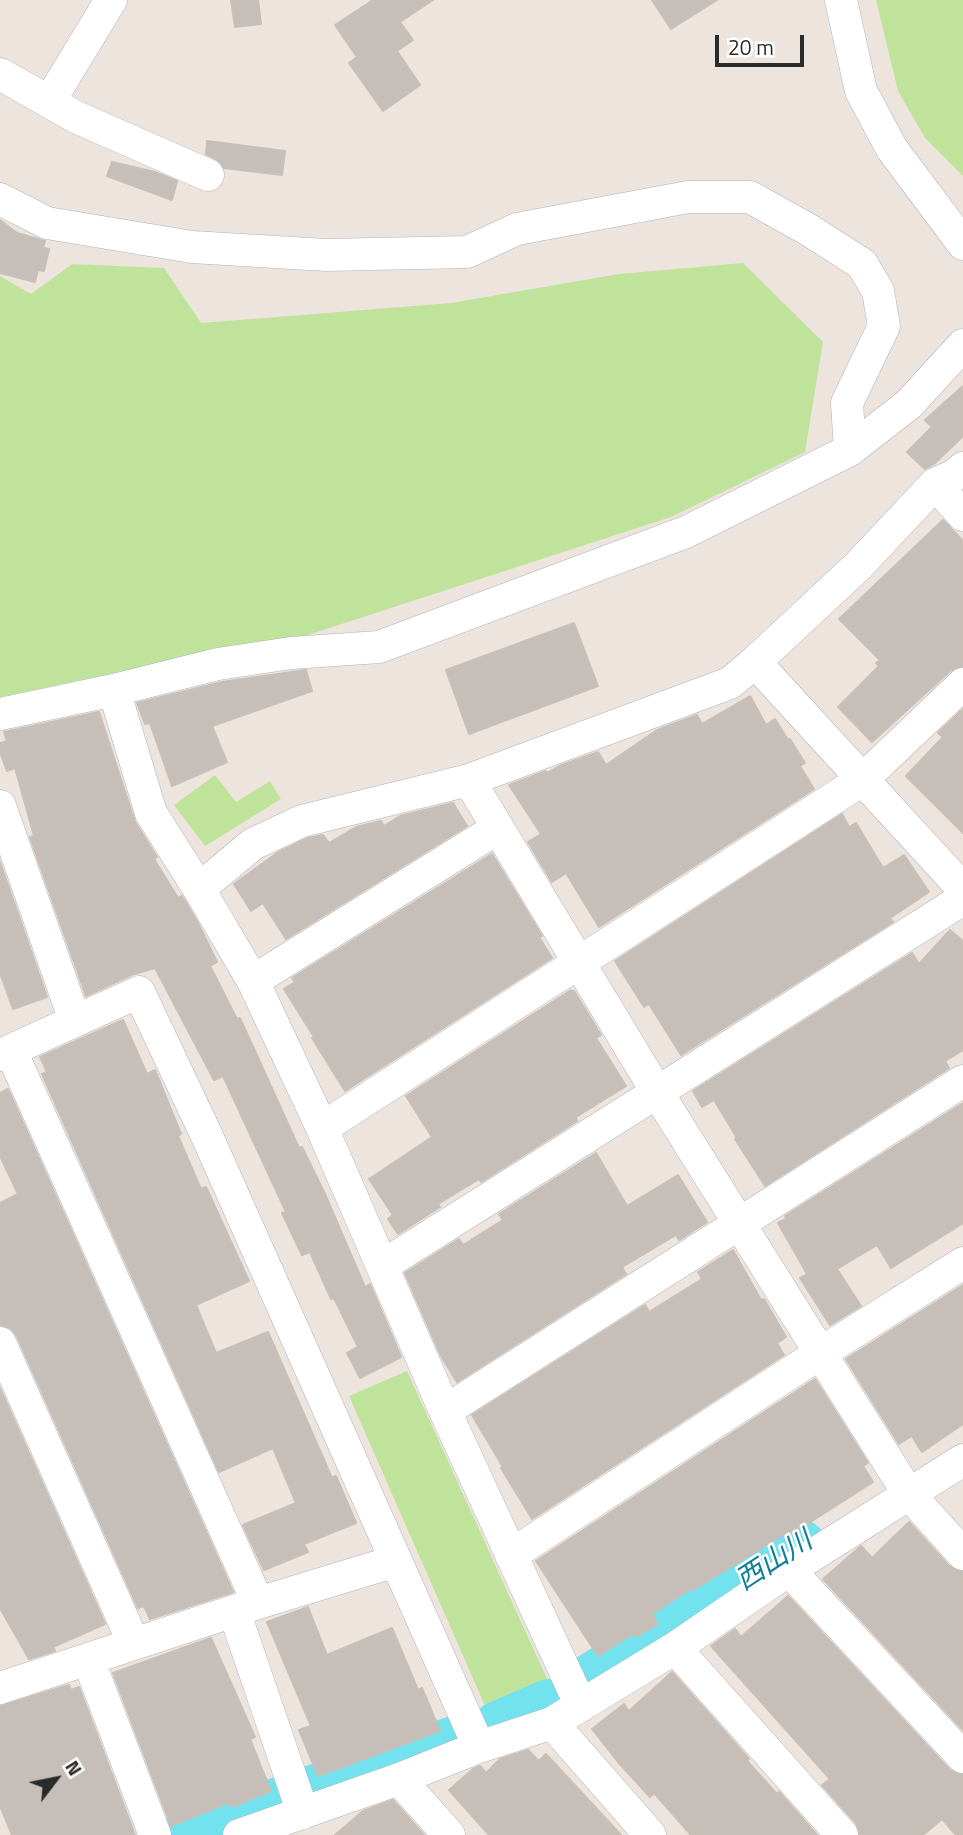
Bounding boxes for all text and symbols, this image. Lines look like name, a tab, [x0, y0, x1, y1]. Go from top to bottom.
scale bar	[718, 21, 807, 65]
text: 20 m	[728, 31, 774, 63]
water label: 西山川	[731, 1525, 819, 1599]
north arrow	[21, 1744, 91, 1814]
text: N	[58, 1754, 90, 1781]

